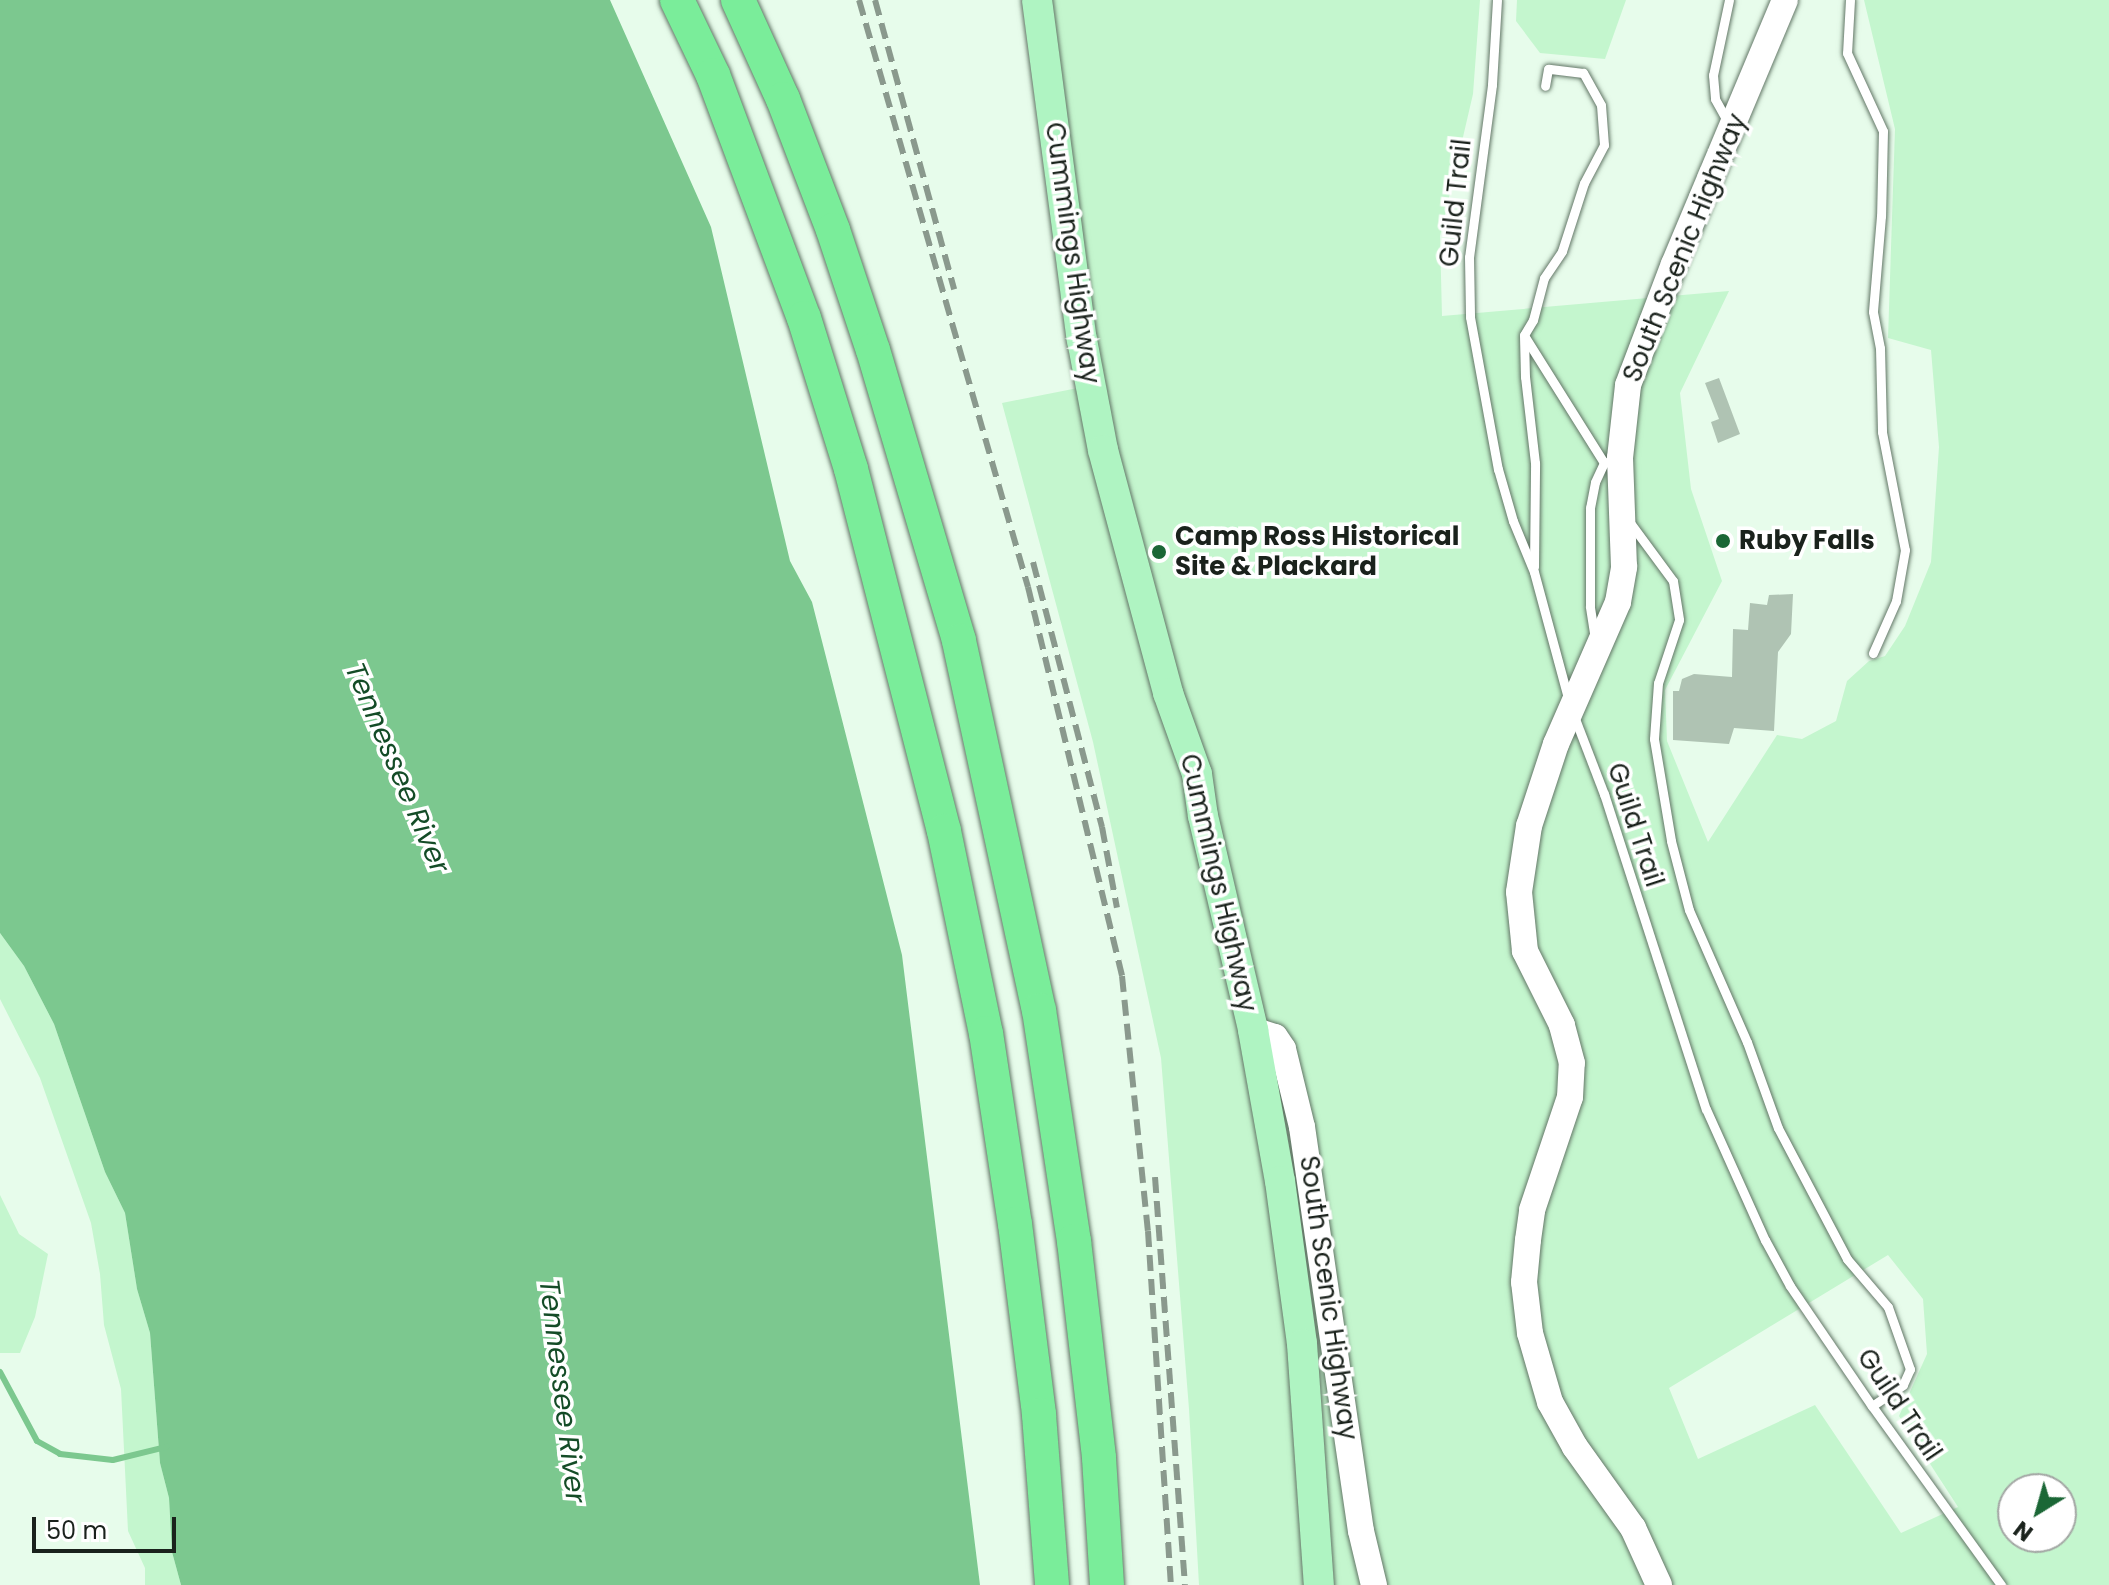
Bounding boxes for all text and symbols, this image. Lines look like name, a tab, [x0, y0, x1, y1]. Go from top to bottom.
street label: South Scenic Highway	[1617, 109, 1753, 387]
street label: Cummings Highway	[1038, 120, 1106, 386]
street label: Guild Trail	[1434, 138, 1478, 268]
place label: Camp Ross Historical Site & Plackard	[1175, 521, 1459, 582]
place label: Ruby Falls	[1739, 525, 1875, 557]
marker: Ruby Falls	[1714, 532, 1732, 550]
marker: Camp Ross Historical Site & Plackard	[1150, 543, 1168, 561]
water label: Tennessee River	[337, 658, 457, 878]
street label: Cummings Highway	[1173, 751, 1263, 1015]
street label: Guild Trail	[1600, 759, 1670, 891]
street label: South Scenic Highway	[1293, 1154, 1363, 1442]
water label: Tennessee River	[532, 1277, 592, 1505]
street label: Guild Trail	[1850, 1343, 1948, 1467]
north arrow	[1997, 1473, 2077, 1553]
scale bar	[36, 1501, 180, 1551]
text: 50 m	[46, 1514, 107, 1547]
text: N	[2008, 1514, 2039, 1548]

